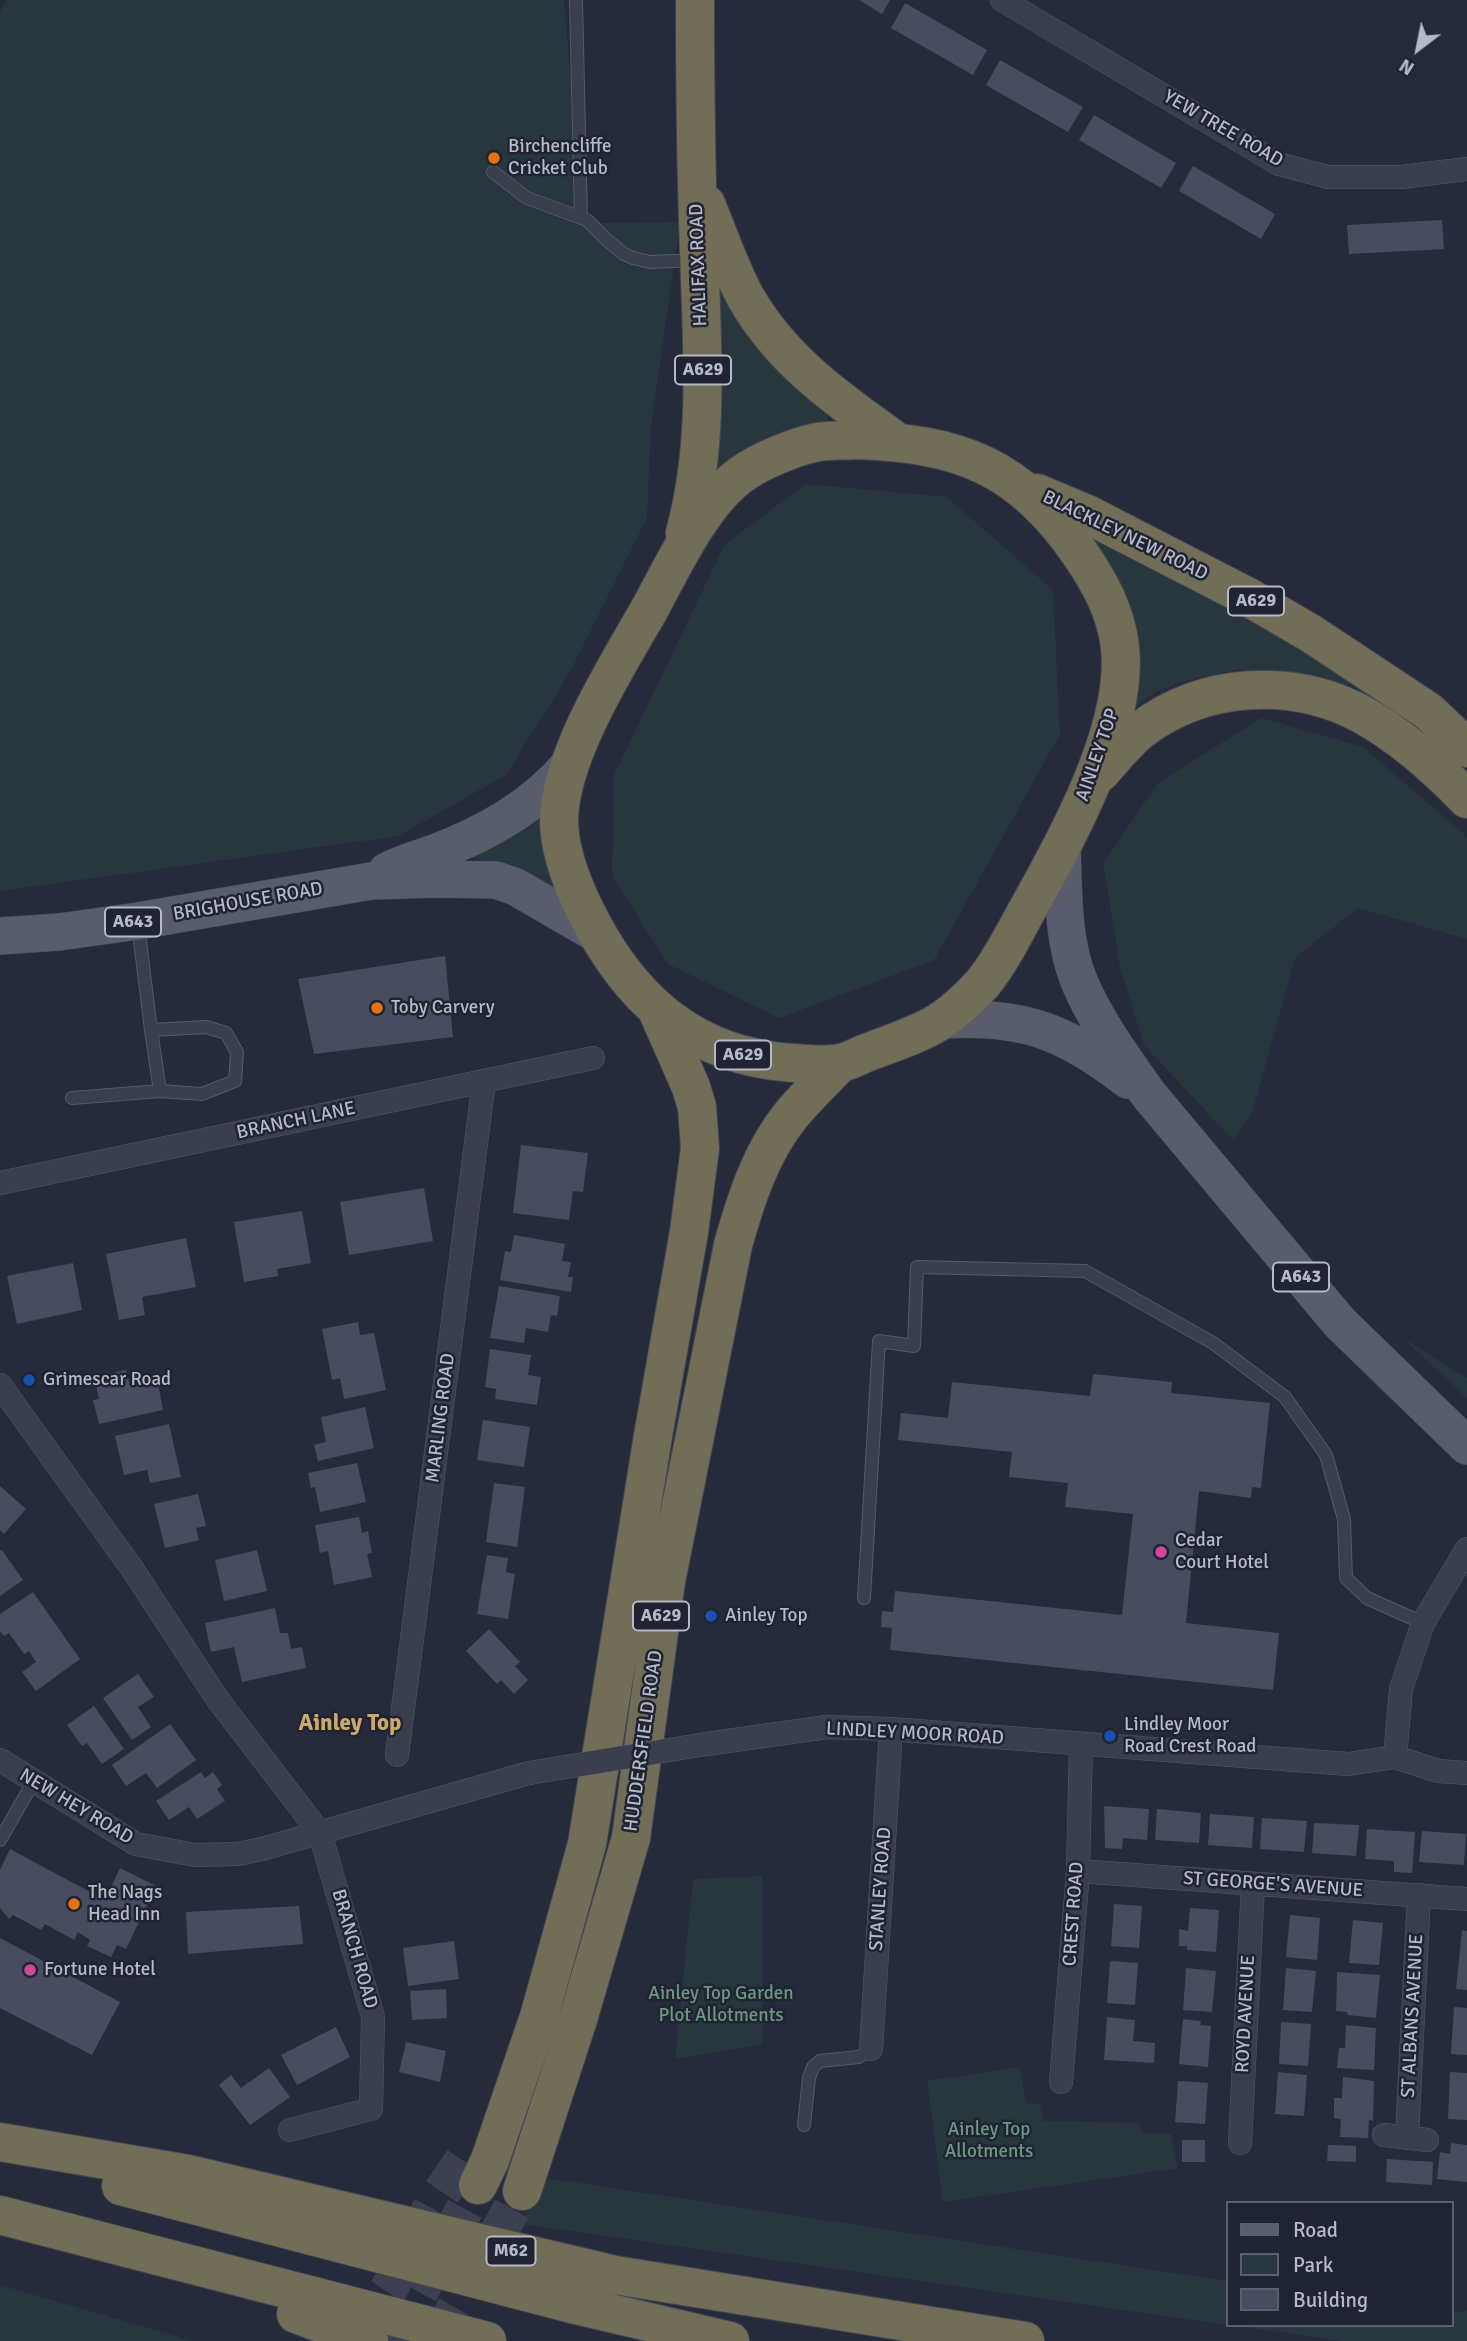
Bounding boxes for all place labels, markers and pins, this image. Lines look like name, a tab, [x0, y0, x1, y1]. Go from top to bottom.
place label: Birchencliffe Cricket Club	[508, 136, 611, 180]
marker: Birchencliffe Cricket Club	[486, 150, 502, 166]
place label: Toby Carvery	[391, 997, 495, 1019]
marker: Toby Carvery	[369, 1000, 385, 1016]
place label: Grimescar Road	[43, 1369, 171, 1391]
marker: Grimescar Road	[21, 1372, 37, 1388]
place label: Cedar Court Hotel	[1175, 1530, 1269, 1574]
marker: Cedar Court Hotel	[1153, 1544, 1169, 1560]
place label: Ainley Top	[725, 1605, 808, 1627]
marker: Ainley Top	[703, 1608, 719, 1624]
place label: Lindley Moor Road Crest Road	[1124, 1714, 1256, 1758]
marker: Lindley Moor Road Crest Road	[1102, 1728, 1118, 1744]
place label: The Nags Head Inn	[88, 1882, 162, 1926]
marker: The Nags Head Inn	[66, 1896, 82, 1912]
place label: Fortune Hotel	[44, 1959, 156, 1981]
marker: Fortune Hotel	[22, 1962, 38, 1978]

